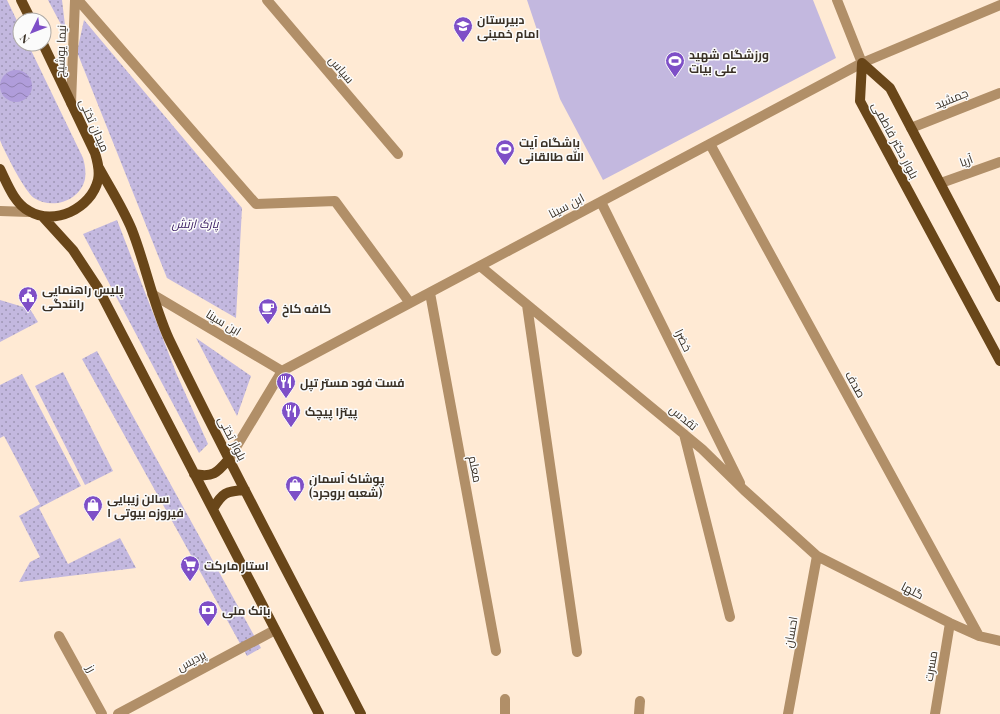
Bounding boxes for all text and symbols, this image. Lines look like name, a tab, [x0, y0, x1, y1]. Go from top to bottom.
place label: دبیرستان امام خمینی	[477, 11, 539, 42]
north arrow	[12, 12, 52, 52]
school or university icon: دبیرستان امام خمینی	[452, 15, 474, 43]
street label: نیما یوشیج	[51, 24, 70, 78]
text: N	[16, 31, 33, 47]
place label: ورزشگاه شهید علی بیات	[689, 46, 769, 77]
sports icon: ورزشگاه شهید علی بیات	[664, 50, 686, 78]
street label: سپاس	[325, 52, 358, 87]
street label: جمشید	[932, 84, 970, 112]
street label: میدان تختی	[76, 96, 114, 154]
street label: بلوار دکتر فاطمی	[869, 99, 923, 181]
place label: باشگاه آیت الله طالقانی	[519, 134, 584, 165]
sports icon: باشگاه آیت الله طالقانی	[494, 138, 516, 166]
street label: آریا	[957, 150, 976, 170]
street label: ابن سینا	[545, 189, 587, 221]
park label: پارک ارتش	[172, 215, 219, 232]
place label: پلیس راهنمایی رانندگی	[42, 281, 124, 312]
public building icon: پلیس راهنمایی رانندگی	[17, 285, 39, 313]
cafe icon: کافه کاخ	[257, 297, 279, 325]
place label: کافه کاخ	[282, 300, 331, 318]
street label: ابن سینا	[203, 305, 245, 339]
street label: خضرا	[672, 326, 696, 354]
street label: صدف	[842, 368, 870, 400]
restaurant icon: فست فود مستر تپل	[275, 371, 297, 399]
place label: فست فود مستر تپل	[300, 374, 405, 392]
restaurant icon: پیتزا پیچک	[280, 400, 302, 428]
street label: تقدس	[667, 401, 702, 434]
place label: پیتزا پیچک	[305, 403, 358, 421]
street label: بلوار تختی	[215, 413, 251, 463]
street label: معلم	[465, 454, 486, 484]
place label: پوشاک آسمان (شعبه بروجرد)	[309, 470, 385, 501]
shop icon: پوشاک آسمان (شعبه بروجرد)	[284, 474, 306, 502]
place label: سالن زیبایی فیروزه بیوتی ۱	[107, 490, 184, 521]
shop icon: سالن زیبایی فیروزه بیوتی ۱	[82, 494, 104, 522]
supermarket icon: استار مارکت	[179, 554, 201, 582]
place label: استار مارکت	[204, 557, 269, 574]
street label: گلها	[899, 578, 927, 602]
bank icon: بانک ملی	[197, 599, 219, 627]
place label: بانک ملی	[222, 602, 271, 619]
street label: احسان	[779, 615, 801, 649]
street label: پردیس	[174, 645, 210, 676]
street label: مسرت	[920, 649, 940, 683]
street label: رز	[83, 660, 101, 675]

